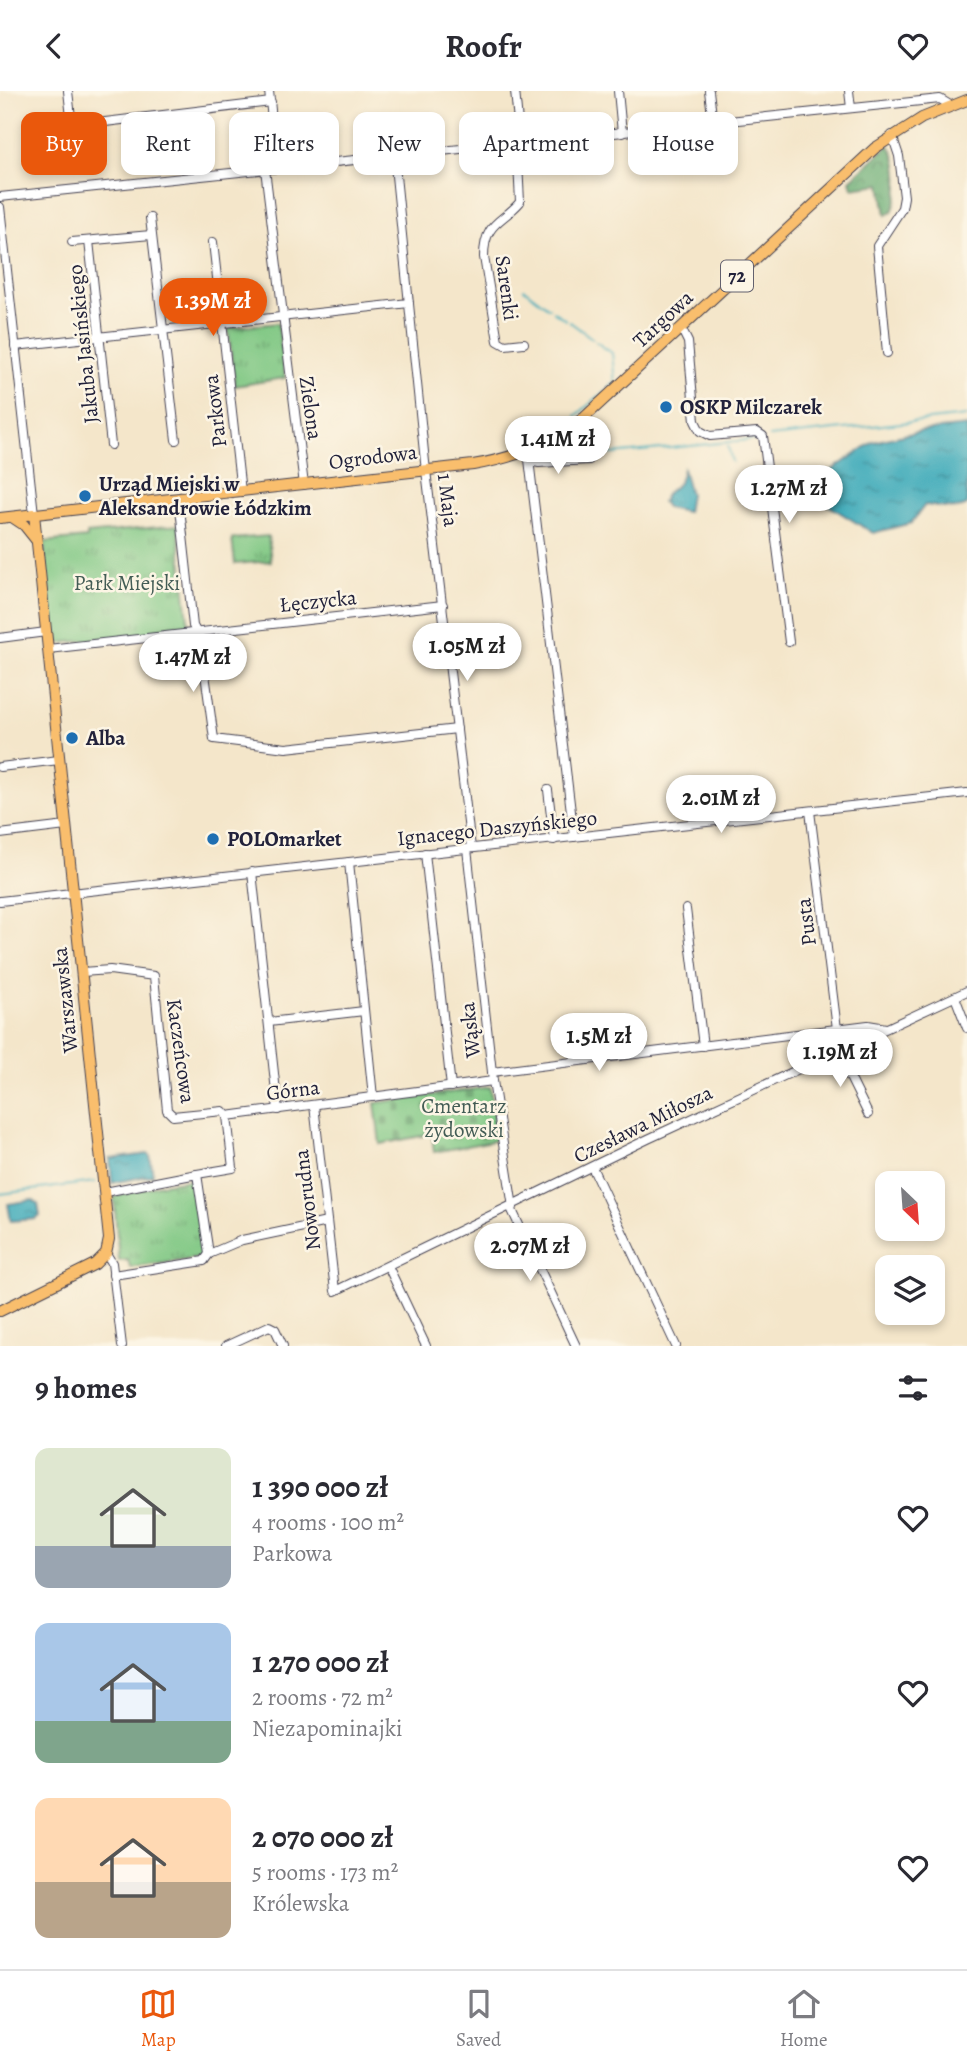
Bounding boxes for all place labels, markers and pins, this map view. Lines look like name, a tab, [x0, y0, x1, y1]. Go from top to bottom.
pin: 1.39M zł	[141, 279, 285, 338]
place label: OSKP Milczarek	[680, 393, 822, 421]
marker: OSKP Milczarek	[658, 399, 674, 415]
pin: 1.41M zł	[486, 417, 630, 476]
pin: 1.27M zł	[717, 465, 861, 525]
place label: Urząd Miejski w Aleksandrowie Łódzkim	[98, 470, 312, 522]
marker: Urząd Miejski w Aleksandrowie Łódzkim	[77, 488, 93, 504]
pin: 1.05M zł	[395, 623, 539, 683]
pin: 1.47M zł	[121, 635, 265, 694]
place label: Alba	[85, 724, 126, 752]
marker: Alba	[64, 730, 80, 746]
pin: 2.01M zł	[649, 775, 793, 835]
place label: POLOmarket	[227, 825, 342, 853]
marker: POLOmarket	[205, 831, 221, 847]
pin: 1.5M zł	[534, 1013, 664, 1073]
pin: 1.19M zł	[768, 1030, 912, 1089]
pin: 2.07M zł	[458, 1223, 602, 1283]

